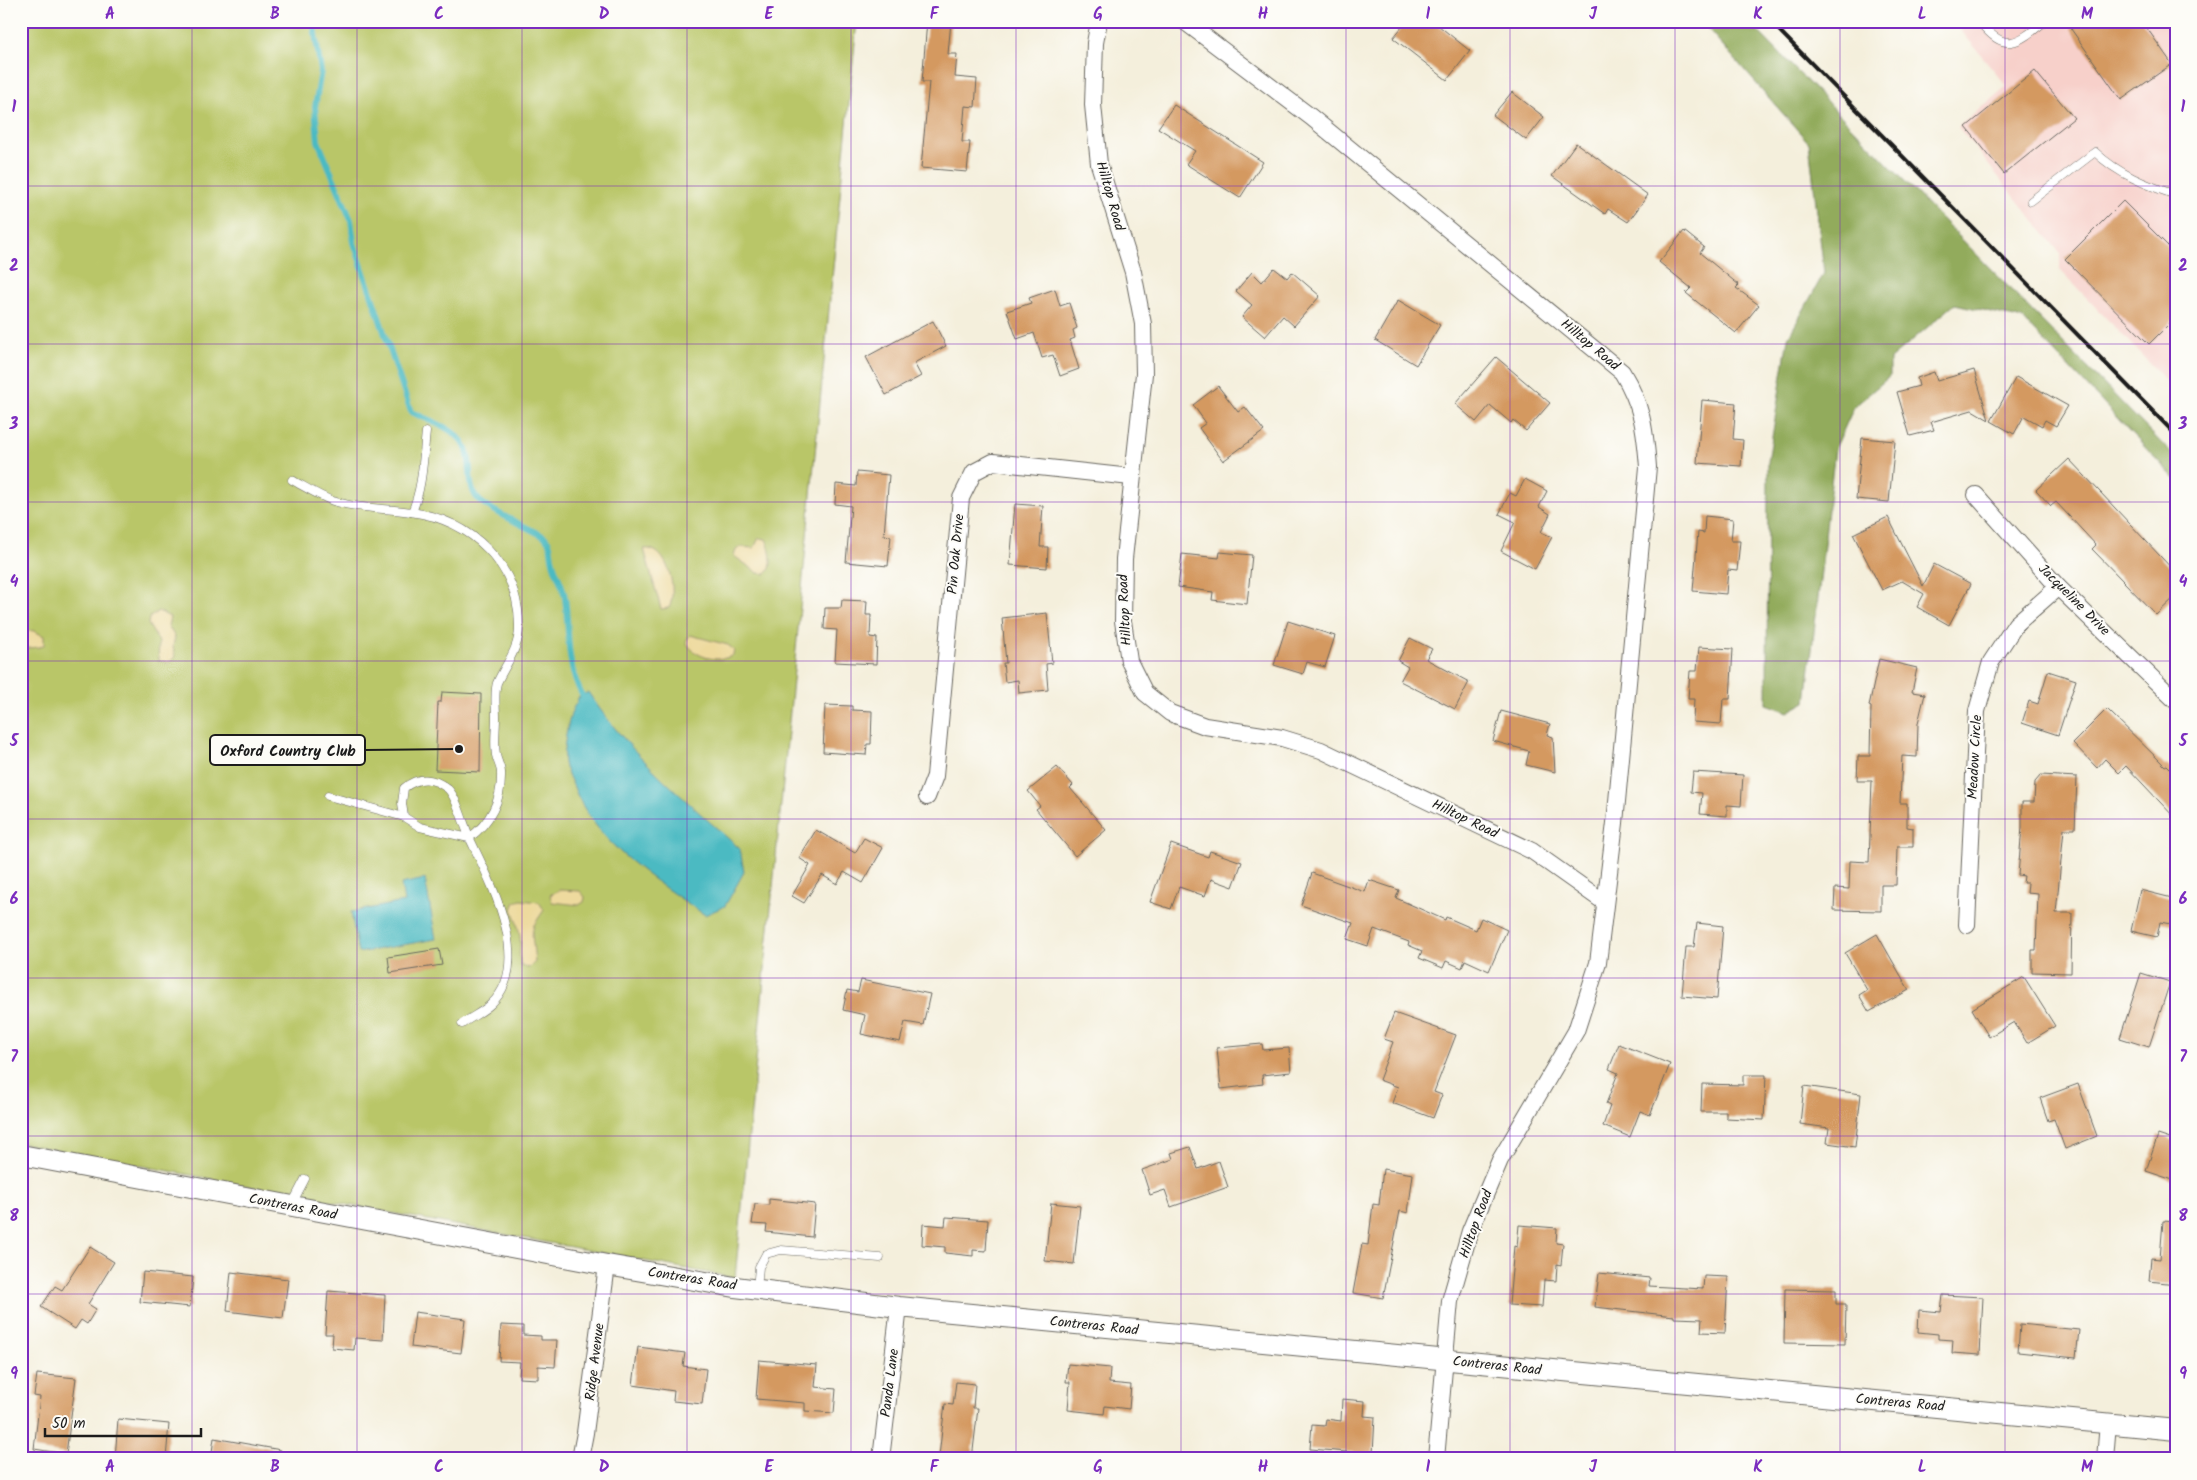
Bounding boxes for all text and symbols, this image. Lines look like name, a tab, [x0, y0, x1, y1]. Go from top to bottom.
text: A	[105, 2, 115, 27]
text: B	[270, 2, 280, 27]
text: C	[434, 2, 444, 27]
text: D	[599, 2, 610, 27]
text: E	[765, 2, 775, 27]
text: F	[930, 2, 940, 27]
text: G	[1093, 2, 1103, 27]
text: H	[1258, 2, 1268, 27]
text: I	[1426, 2, 1431, 27]
text: J	[1589, 2, 1598, 27]
text: K	[1753, 2, 1763, 27]
text: L	[1918, 2, 1926, 27]
text: M	[2081, 2, 2094, 27]
text: 1	[12, 95, 17, 120]
text: 1	[2181, 95, 2186, 120]
street label: Hilltop Road	[1090, 158, 1131, 234]
text: 2	[9, 254, 19, 279]
text: 2	[2178, 254, 2188, 279]
street label: Hilltop Road	[1555, 314, 1625, 377]
text: 3	[9, 412, 19, 437]
text: 3	[2178, 412, 2188, 437]
street label: Pin Oak Drive	[942, 512, 971, 595]
street label: Jacqueline Drive	[2033, 559, 2116, 642]
text: 4	[10, 570, 19, 595]
text: 4	[2179, 570, 2188, 595]
street label: Hilltop Road	[1112, 573, 1138, 646]
street label: Meadow Circle	[1962, 713, 1988, 800]
text: 5	[9, 729, 20, 754]
text: 5	[2178, 729, 2189, 754]
callout: Oxford Country Club	[210, 735, 365, 765]
text: Oxford Country Club	[220, 740, 356, 764]
street label: Hilltop Road	[1428, 793, 1503, 845]
text: 6	[10, 887, 19, 912]
text: 6	[2179, 887, 2188, 912]
text: 7	[10, 1045, 18, 1070]
text: 7	[2179, 1045, 2187, 1070]
street label: Hilltop Road	[1453, 1186, 1499, 1261]
street label: Contreras Road	[247, 1188, 340, 1227]
text: 8	[9, 1204, 19, 1229]
text: 8	[2178, 1204, 2188, 1229]
street label: Contreras Road	[646, 1261, 739, 1297]
street label: Contreras Road	[1048, 1310, 1141, 1342]
street label: Ridge Avenue	[579, 1321, 611, 1402]
street label: Panda Lane	[875, 1347, 905, 1418]
street label: Contreras Road	[1451, 1350, 1544, 1382]
text: 9	[10, 1362, 18, 1387]
text: 9	[2179, 1362, 2187, 1387]
street label: Contreras Road	[1855, 1388, 1946, 1418]
scale bar	[45, 1405, 201, 1437]
text: 50 m	[52, 1412, 86, 1436]
text: A	[105, 1455, 115, 1480]
text: B	[270, 1455, 280, 1480]
text: C	[434, 1455, 444, 1480]
text: D	[599, 1455, 610, 1480]
text: E	[765, 1455, 775, 1480]
text: F	[930, 1455, 940, 1480]
text: G	[1093, 1455, 1103, 1480]
text: H	[1258, 1455, 1268, 1480]
text: I	[1426, 1455, 1431, 1480]
text: J	[1589, 1455, 1598, 1480]
text: K	[1753, 1455, 1763, 1480]
text: L	[1918, 1455, 1926, 1480]
text: M	[2081, 1455, 2094, 1480]

